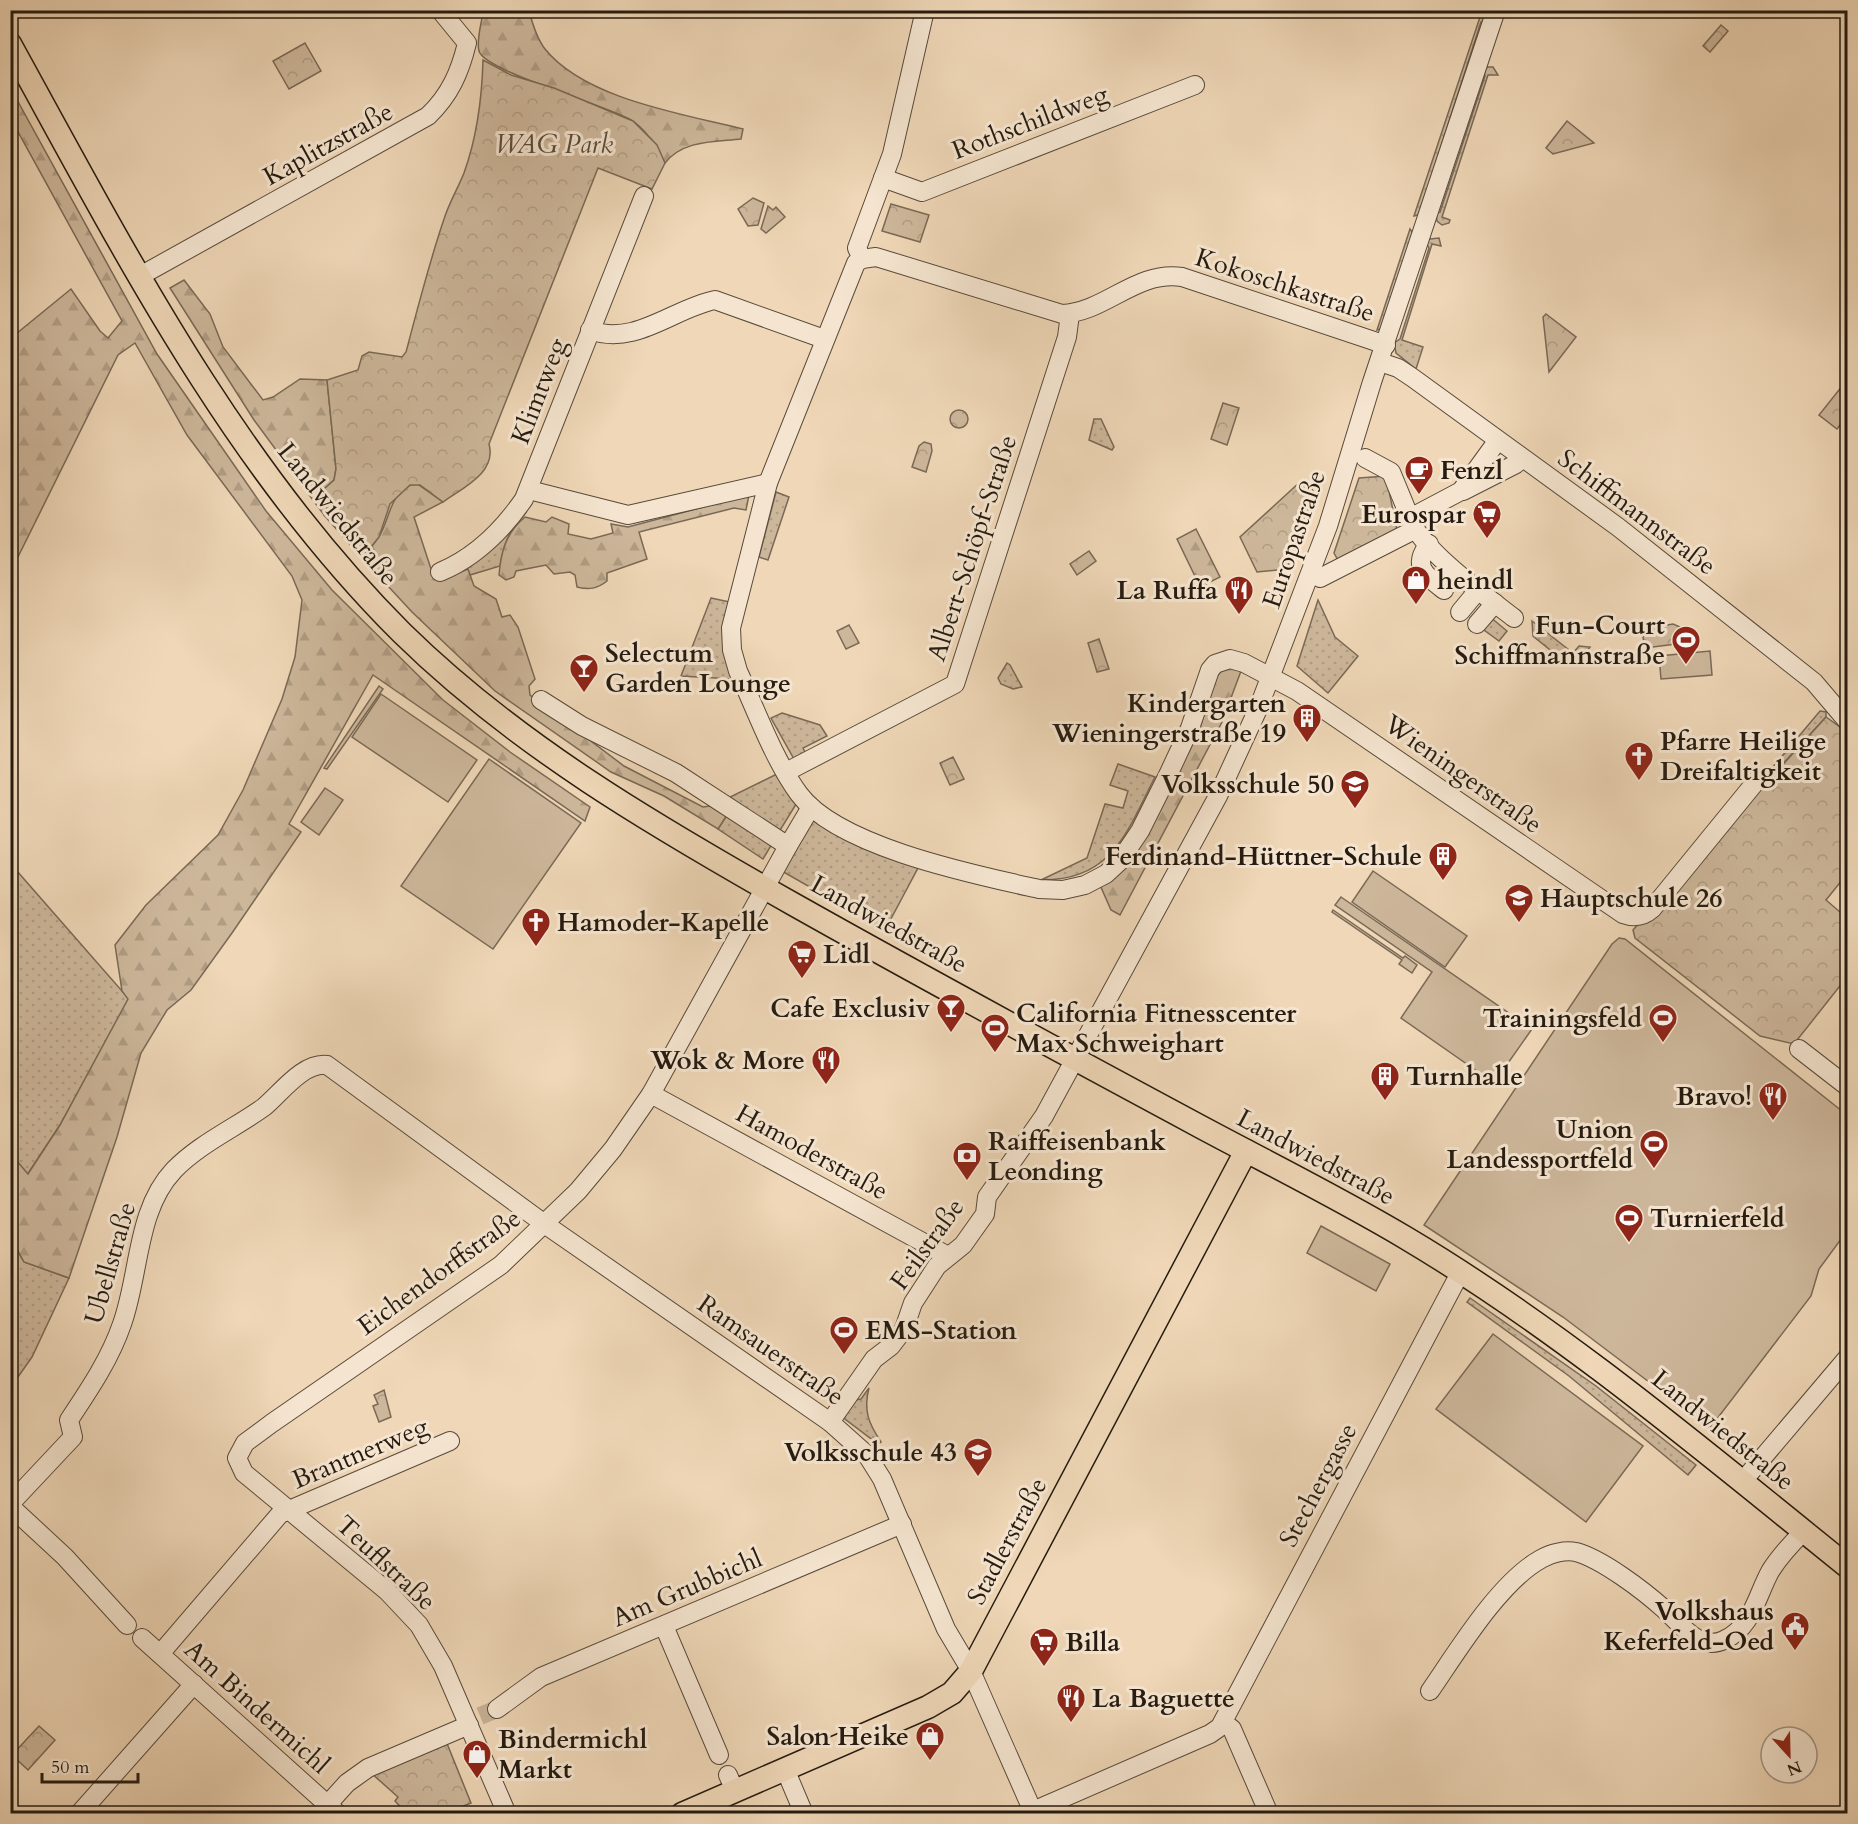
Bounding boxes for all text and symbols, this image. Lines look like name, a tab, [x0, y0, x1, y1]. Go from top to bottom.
street label: Rothschildweg	[947, 76, 1113, 168]
street label: Kaplitzstraße	[257, 94, 399, 194]
park label: WAG Park	[495, 127, 613, 162]
street label: Kokoschkastraße	[1191, 240, 1379, 330]
street label: Klimtweg	[503, 333, 575, 449]
street label: Albert-Schöpf-Straße	[919, 430, 1025, 666]
street label: Landwiedstraße	[270, 435, 406, 593]
street label: Schiffmannstraße	[1551, 441, 1723, 583]
place label: Fenzl	[1440, 453, 1503, 488]
cafe icon: Fenzl	[1403, 454, 1435, 496]
street label: Europastraße	[1254, 465, 1334, 613]
place label: Eurospar	[1361, 497, 1467, 532]
supermarket icon: Eurospar	[1471, 498, 1503, 540]
place label: heindl	[1437, 563, 1514, 598]
shop icon: heindl	[1400, 564, 1432, 606]
place label: La Ruffa	[1117, 573, 1218, 608]
restaurant icon: La Ruffa	[1223, 574, 1255, 616]
place label: Fun-Court Schiffmannstraße	[1455, 608, 1665, 673]
sports icon: Fun-Court Schiffmannstraße	[1670, 624, 1702, 666]
place label: Selectum Garden Lounge	[605, 636, 791, 701]
bar icon: Selectum Garden Lounge	[568, 652, 600, 694]
place label: Kindergarten Wieningerstraße 19	[1051, 686, 1286, 751]
building icon: Kindergarten Wieningerstraße 19	[1291, 702, 1323, 744]
street label: Wieningerstraße	[1376, 706, 1549, 842]
place label: Pfarre Heilige Dreifaltigkeit	[1660, 724, 1827, 789]
church icon: Pfarre Heilige Dreifaltigkeit	[1623, 740, 1655, 782]
place label: Volksschule 50	[1161, 767, 1334, 802]
school or university icon: Volksschule 50	[1339, 768, 1371, 810]
place label: Ferdinand-Hüttner-Schule	[1105, 839, 1422, 874]
building icon: Ferdinand-Hüttner-Schule	[1427, 840, 1459, 882]
street label: Landwiedstraße	[804, 866, 974, 982]
place label: Hauptschule 26	[1540, 881, 1723, 916]
school or university icon: Hauptschule 26	[1503, 882, 1535, 924]
place label: Hamoder-Kapelle	[557, 905, 769, 940]
church icon: Hamoder-Kapelle	[520, 906, 552, 948]
place label: Lidl	[823, 937, 871, 972]
supermarket icon: Lidl	[786, 938, 818, 980]
place label: Cafe Exclusiv	[770, 991, 931, 1026]
bar icon: Cafe Exclusiv	[935, 992, 967, 1034]
place label: California Fitnesscenter Max Schweighart	[1016, 996, 1297, 1061]
place label: Trainingsfeld	[1483, 1001, 1642, 1036]
sports icon: Trainingsfeld	[1647, 1002, 1679, 1044]
sports icon: California Fitnesscenter Max Schweighart	[979, 1012, 1011, 1054]
place label: Wok & More	[649, 1043, 805, 1078]
restaurant icon: Wok & More	[810, 1044, 842, 1086]
place label: Turnhalle	[1406, 1059, 1523, 1094]
building icon: Turnhalle	[1369, 1060, 1401, 1102]
place label: Bravo!	[1676, 1079, 1752, 1114]
restaurant icon: Bravo!	[1757, 1080, 1789, 1122]
street label: Hamoderstraße	[730, 1096, 894, 1208]
street label: Landwiedstraße	[1231, 1101, 1401, 1213]
place label: Union Landessportfeld	[1446, 1112, 1633, 1177]
place label: Raiffeisenbank Leonding	[988, 1124, 1167, 1189]
sports icon: Union Landessportfeld	[1638, 1128, 1670, 1170]
bank icon: Raiffeisenbank Leonding	[951, 1140, 983, 1182]
street label: Feilstraße	[882, 1191, 972, 1297]
street label: Ubellstraße	[76, 1198, 144, 1328]
street label: Eichendorffstraße	[350, 1201, 528, 1343]
place label: Turnierfeld	[1650, 1201, 1785, 1236]
sports icon: Turnierfeld	[1613, 1202, 1645, 1244]
street label: Ramsauerstraße	[691, 1286, 851, 1414]
place label: EMS-Station	[865, 1313, 1017, 1348]
sports icon: EMS-Station	[828, 1314, 860, 1356]
street label: Landwiedstraße	[1644, 1362, 1802, 1498]
street label: Brantnerweg	[287, 1408, 434, 1497]
street label: Stechergasse	[1271, 1417, 1365, 1553]
place label: Volksschule 43	[784, 1435, 957, 1470]
school or university icon: Volksschule 43	[962, 1436, 994, 1478]
street label: Stadlerstraße	[959, 1471, 1055, 1611]
street label: Teuflstraße	[328, 1508, 444, 1618]
street label: Am Grubbichl	[607, 1541, 768, 1635]
place label: Volkshaus Keferfeld-Oed	[1604, 1594, 1774, 1659]
public building icon: Volkshaus Keferfeld-Oed	[1779, 1610, 1811, 1652]
place label: Billa	[1065, 1625, 1120, 1660]
supermarket icon: Billa	[1028, 1626, 1060, 1668]
street label: Am Bindermichl	[177, 1632, 338, 1782]
place label: La Baguette	[1092, 1681, 1235, 1716]
restaurant icon: La Baguette	[1055, 1682, 1087, 1724]
place label: Salon Heike	[766, 1719, 909, 1754]
shop icon: Salon Heike	[914, 1720, 946, 1762]
place label: Bindermichl Markt	[498, 1722, 648, 1787]
north arrow	[1759, 1725, 1819, 1785]
shop icon: Bindermichl Markt	[461, 1738, 493, 1780]
scale bar	[42, 1746, 138, 1784]
text: 50 m	[51, 1755, 90, 1780]
text: N	[1784, 1755, 1805, 1781]

